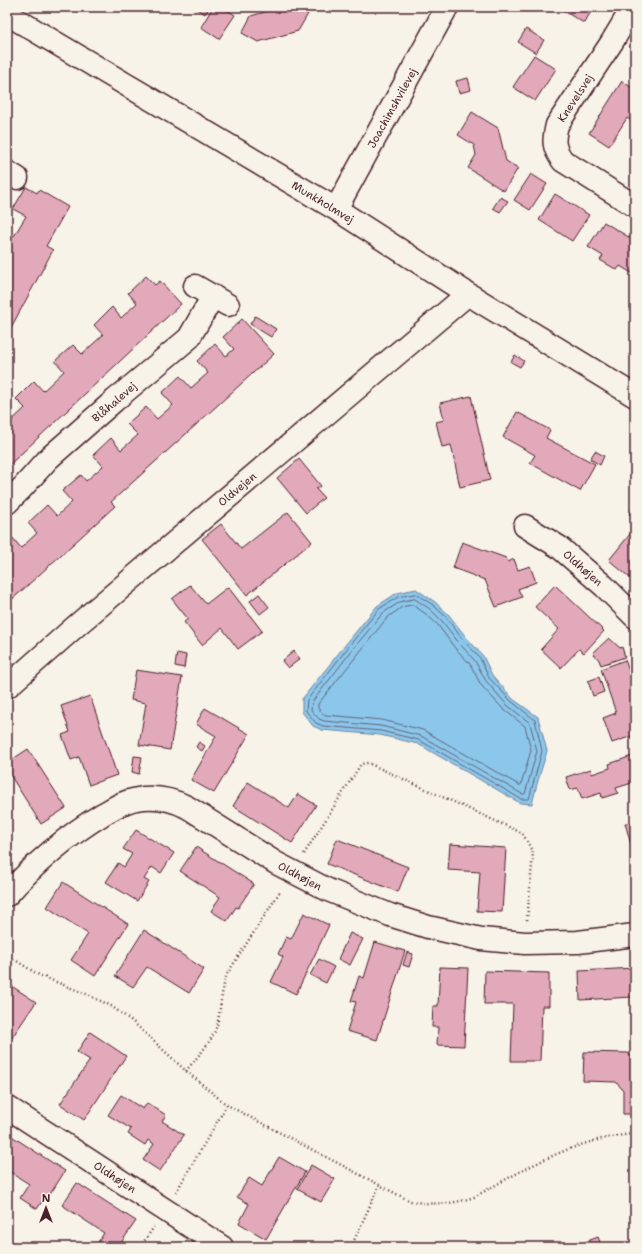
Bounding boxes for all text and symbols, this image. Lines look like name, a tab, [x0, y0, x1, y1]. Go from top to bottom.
street label: Joachimshvilevej	[364, 66, 421, 151]
street label: Knevelsvej	[554, 71, 597, 125]
street label: Munkholmvej	[289, 178, 357, 227]
street label: Blåhalevej	[89, 379, 140, 426]
street label: Oldvejen	[215, 469, 260, 510]
street label: Oldhøjen	[560, 547, 606, 590]
street label: Oldhøjen	[275, 859, 325, 894]
street label: Oldhøjen	[91, 1158, 139, 1197]
north arrow	[26, 1188, 66, 1228]
text: N	[42, 1191, 51, 1206]

